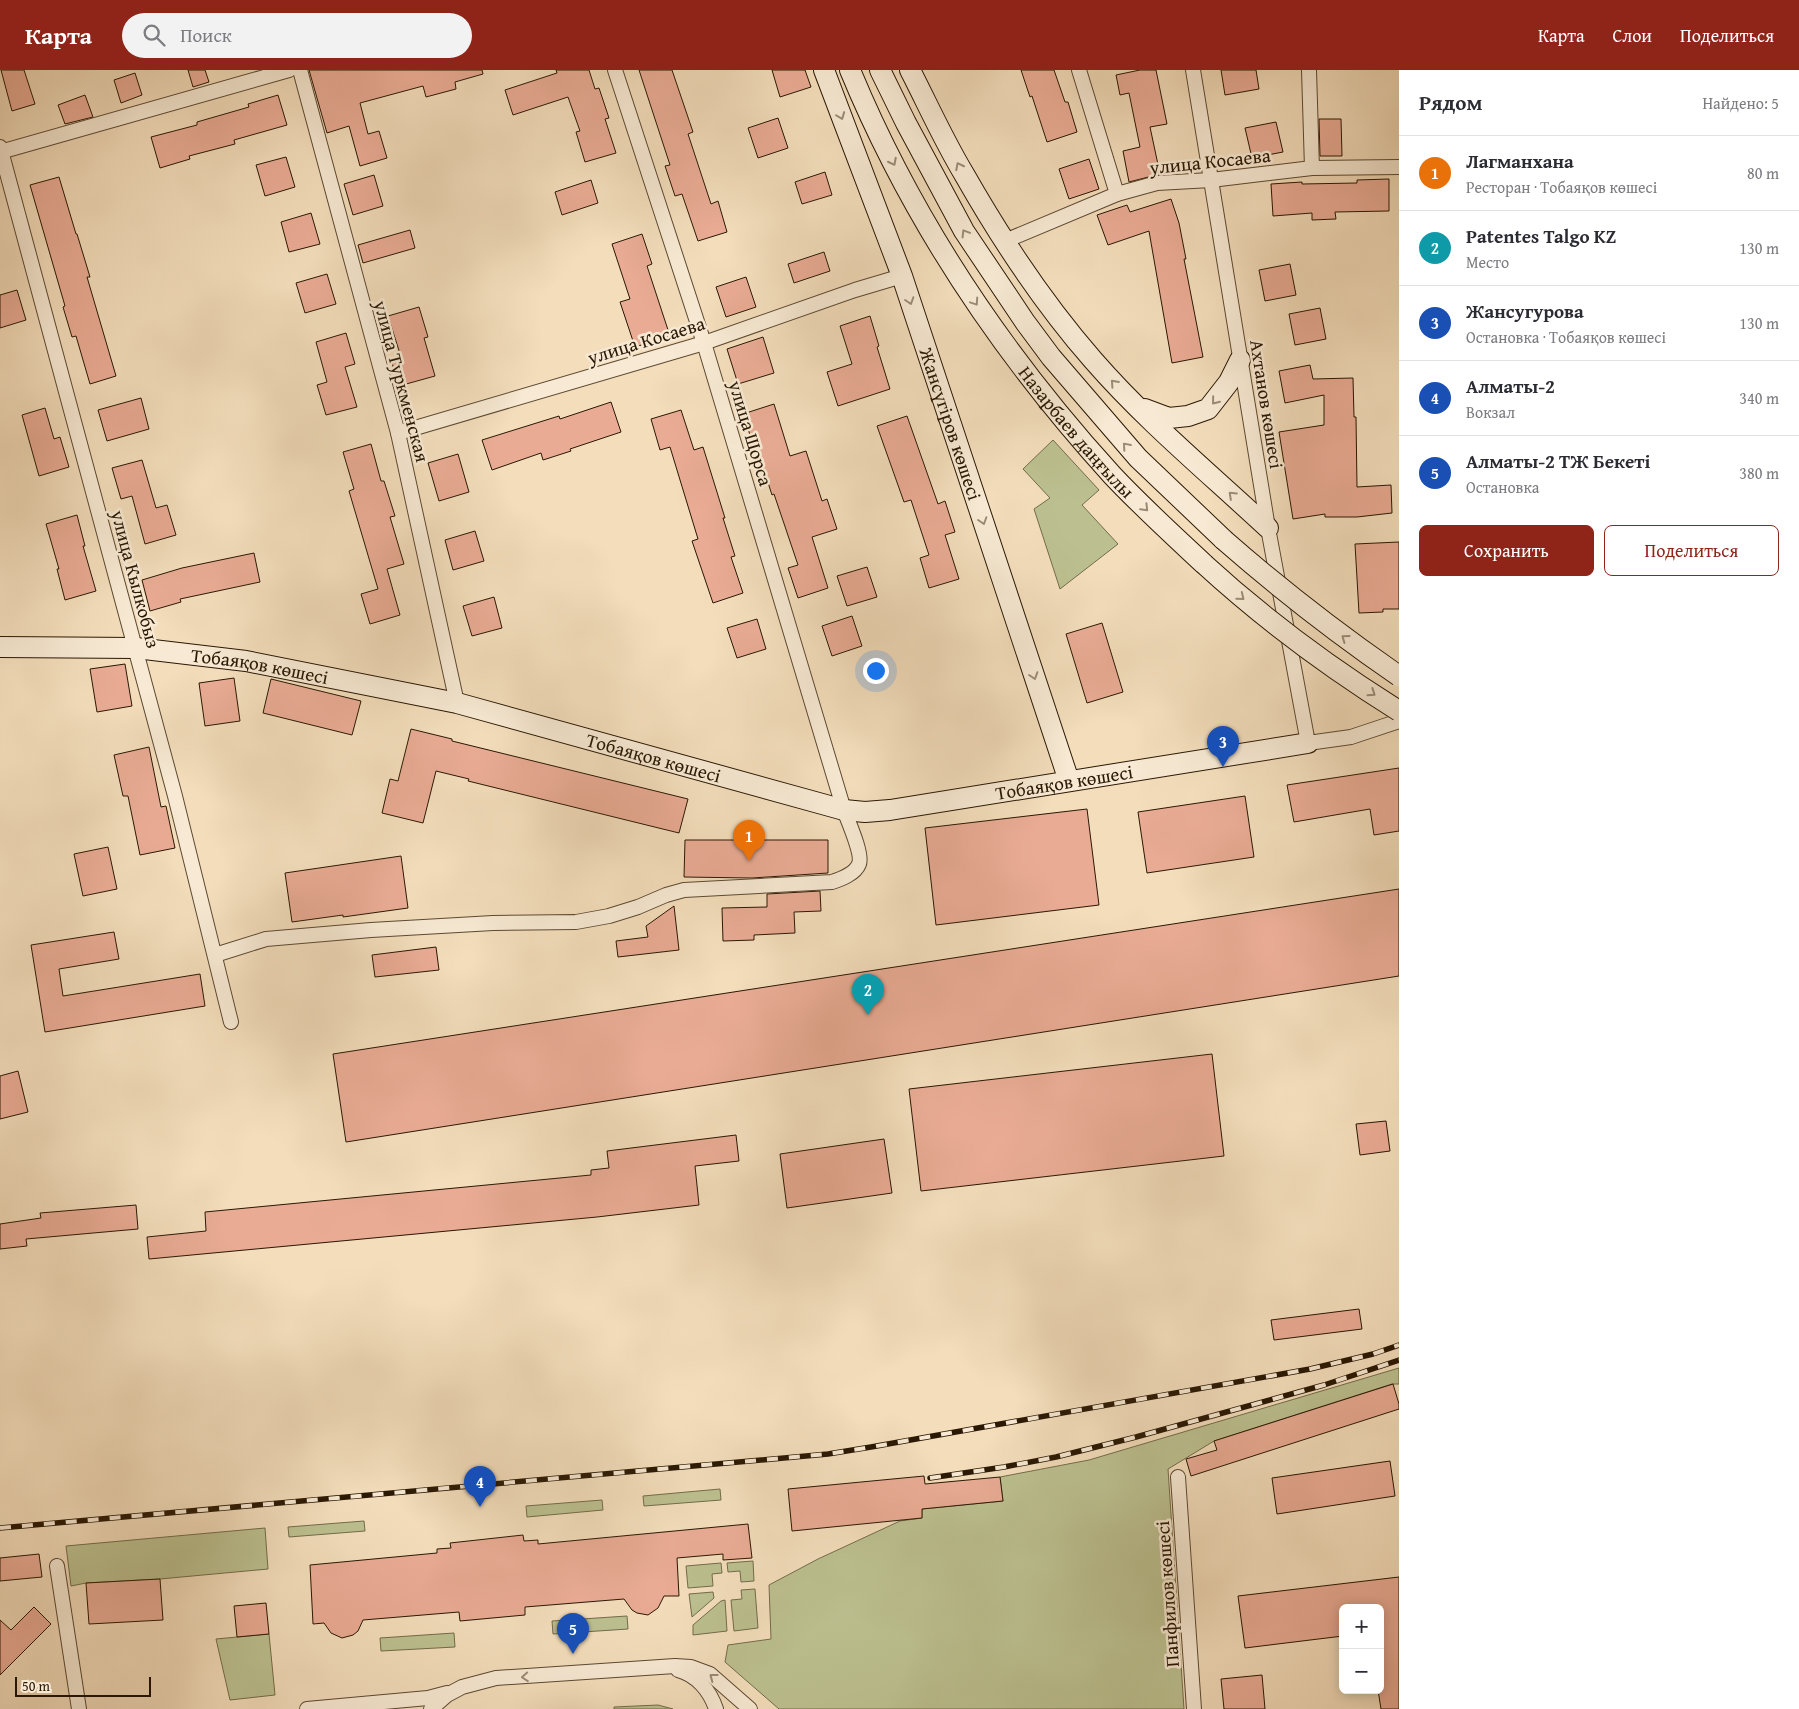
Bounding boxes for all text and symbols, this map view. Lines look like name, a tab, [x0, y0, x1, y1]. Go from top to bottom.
search box	[122, 13, 472, 58]
text: Карта	[25, 18, 92, 53]
icon: search	[140, 21, 168, 49]
text: Поиск	[180, 21, 232, 49]
text: Карта	[1538, 22, 1585, 49]
text: Слои	[1613, 22, 1652, 49]
text: Поделиться	[1680, 22, 1774, 49]
text: Рядом	[1419, 87, 1482, 118]
text: Найдено: 5	[1702, 91, 1779, 115]
one-way arrow	[835, 111, 845, 119]
street label: улица Косаева	[1147, 141, 1272, 181]
text: Лагманхана	[1466, 147, 1574, 175]
one-way arrow	[887, 156, 897, 165]
text: 1	[1431, 161, 1439, 185]
text: 80 m	[1747, 161, 1779, 185]
one-way arrow	[955, 162, 965, 171]
text: Ресторан · Тобаяқов көшесі	[1466, 175, 1657, 199]
text: Patentes Talgo KZ	[1466, 222, 1616, 250]
one-way arrow	[962, 229, 972, 238]
text: 2	[1431, 236, 1439, 260]
text: 130 m	[1739, 236, 1779, 260]
text: Место	[1466, 250, 1509, 274]
street label: улица Туркменская	[367, 296, 437, 465]
one-way arrow	[905, 296, 915, 304]
one-way arrow	[969, 296, 978, 306]
text: Жансугурова	[1466, 297, 1584, 325]
street label: улица Косаева	[583, 309, 708, 371]
text: 3	[1431, 311, 1439, 335]
text: 130 m	[1739, 311, 1779, 335]
text: Остановка · Тобаяқов көшесі	[1466, 325, 1666, 349]
street label: Ахтанов көшесі	[1243, 337, 1291, 471]
street label: Жансүгіров көшесі	[912, 343, 989, 504]
street label: Назарбаев даңғылы	[1012, 360, 1141, 504]
text: Алматы-2	[1466, 372, 1555, 400]
street label: улица Щорса	[721, 376, 780, 489]
one-way arrow	[1111, 379, 1120, 388]
text: 4	[1431, 386, 1439, 410]
text: 340 m	[1739, 386, 1779, 410]
one-way arrow	[1211, 395, 1220, 404]
text: Вокзал	[1466, 400, 1515, 424]
one-way arrow	[1123, 442, 1132, 451]
text: Алматы-2 ТЖ Бекеті	[1466, 447, 1650, 475]
text: 5	[1431, 461, 1439, 485]
text: 380 m	[1739, 461, 1779, 485]
text: Остановка	[1466, 475, 1539, 499]
one-way arrow	[1229, 491, 1238, 500]
one-way arrow	[1139, 502, 1148, 511]
street label: улица Кылкобыз	[104, 506, 168, 651]
one-way arrow	[978, 517, 988, 525]
button: Сохранить	[1419, 525, 1594, 576]
button: Поделиться	[1604, 525, 1779, 576]
one-way arrow	[1235, 591, 1244, 599]
one-way arrow	[1341, 635, 1351, 644]
street label: Тобаяқов көшесі	[190, 641, 331, 691]
your location	[863, 658, 889, 684]
one-way arrow	[1029, 671, 1039, 679]
one-way arrow	[1366, 687, 1375, 696]
street label: Тобаяқов көшесі	[583, 725, 724, 789]
pin: 3	[1207, 726, 1239, 767]
street label: Тобаяқов көшесі	[993, 757, 1135, 807]
pin: 1	[733, 820, 765, 861]
pin: 2	[852, 974, 884, 1015]
pin: 4	[464, 1466, 496, 1507]
street label: Панфилов көшесі	[1148, 1520, 1186, 1668]
map controls	[1339, 1604, 1384, 1694]
button: +	[1339, 1604, 1384, 1649]
pin: 5	[557, 1613, 589, 1654]
button: −	[1339, 1649, 1384, 1694]
one-way arrow	[521, 1671, 529, 1682]
scale bar	[15, 1674, 151, 1697]
one-way arrow	[710, 1675, 719, 1683]
text: 50 m	[22, 1676, 50, 1696]

